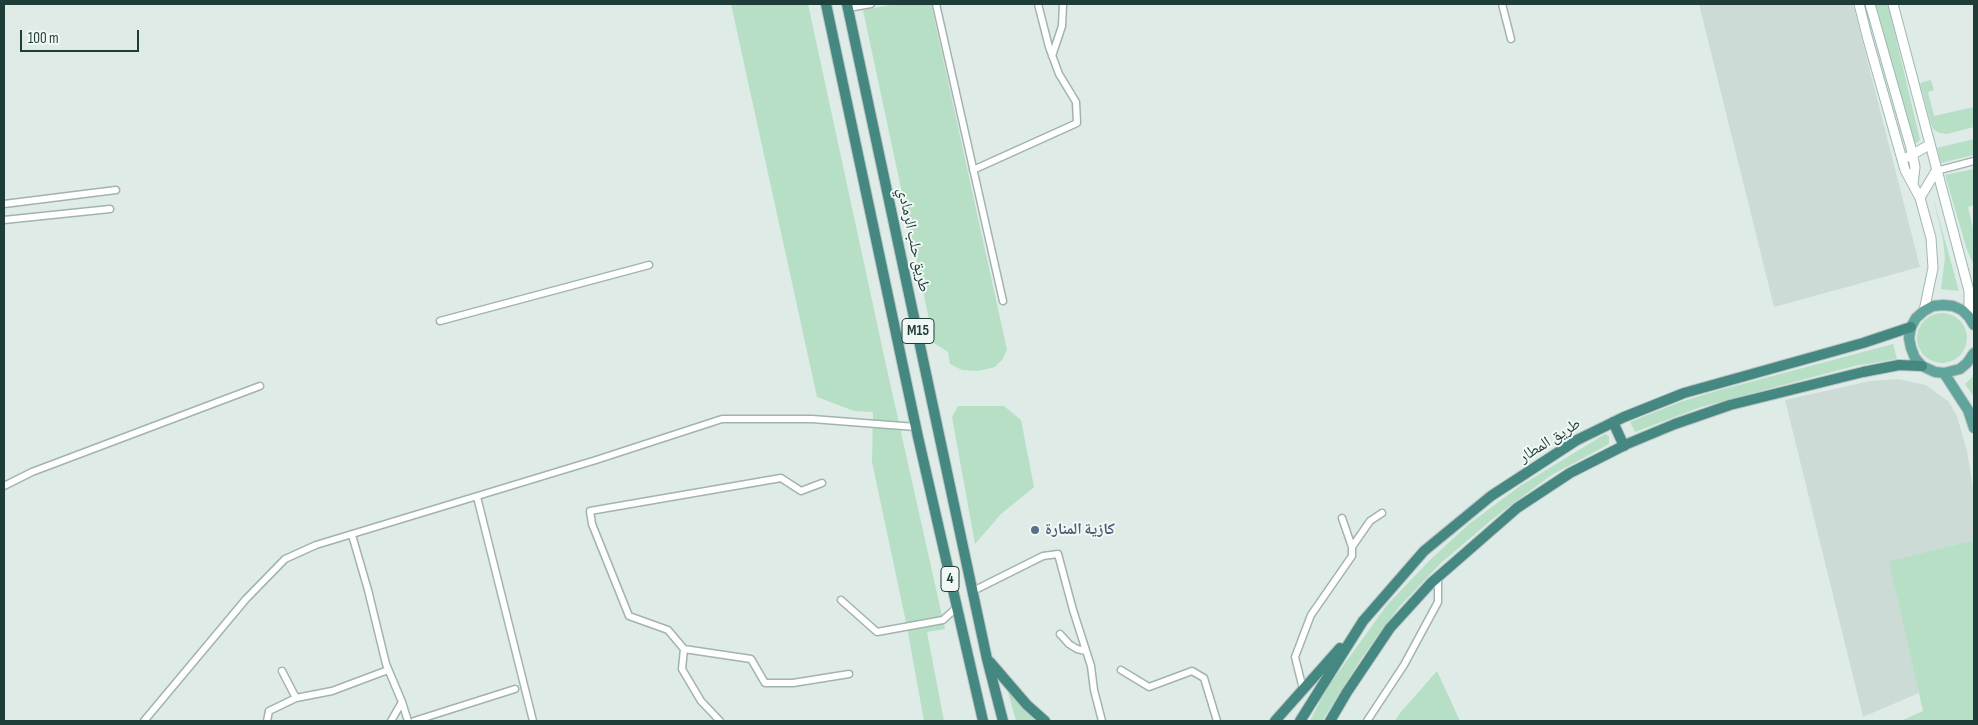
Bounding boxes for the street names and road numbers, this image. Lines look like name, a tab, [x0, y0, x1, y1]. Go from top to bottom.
street label: طريق حلب الرمادي	[893, 186, 933, 294]
road number: M15	[902, 318, 934, 344]
street label: طريق المطار	[1515, 414, 1585, 468]
road number: 4	[941, 566, 959, 592]

